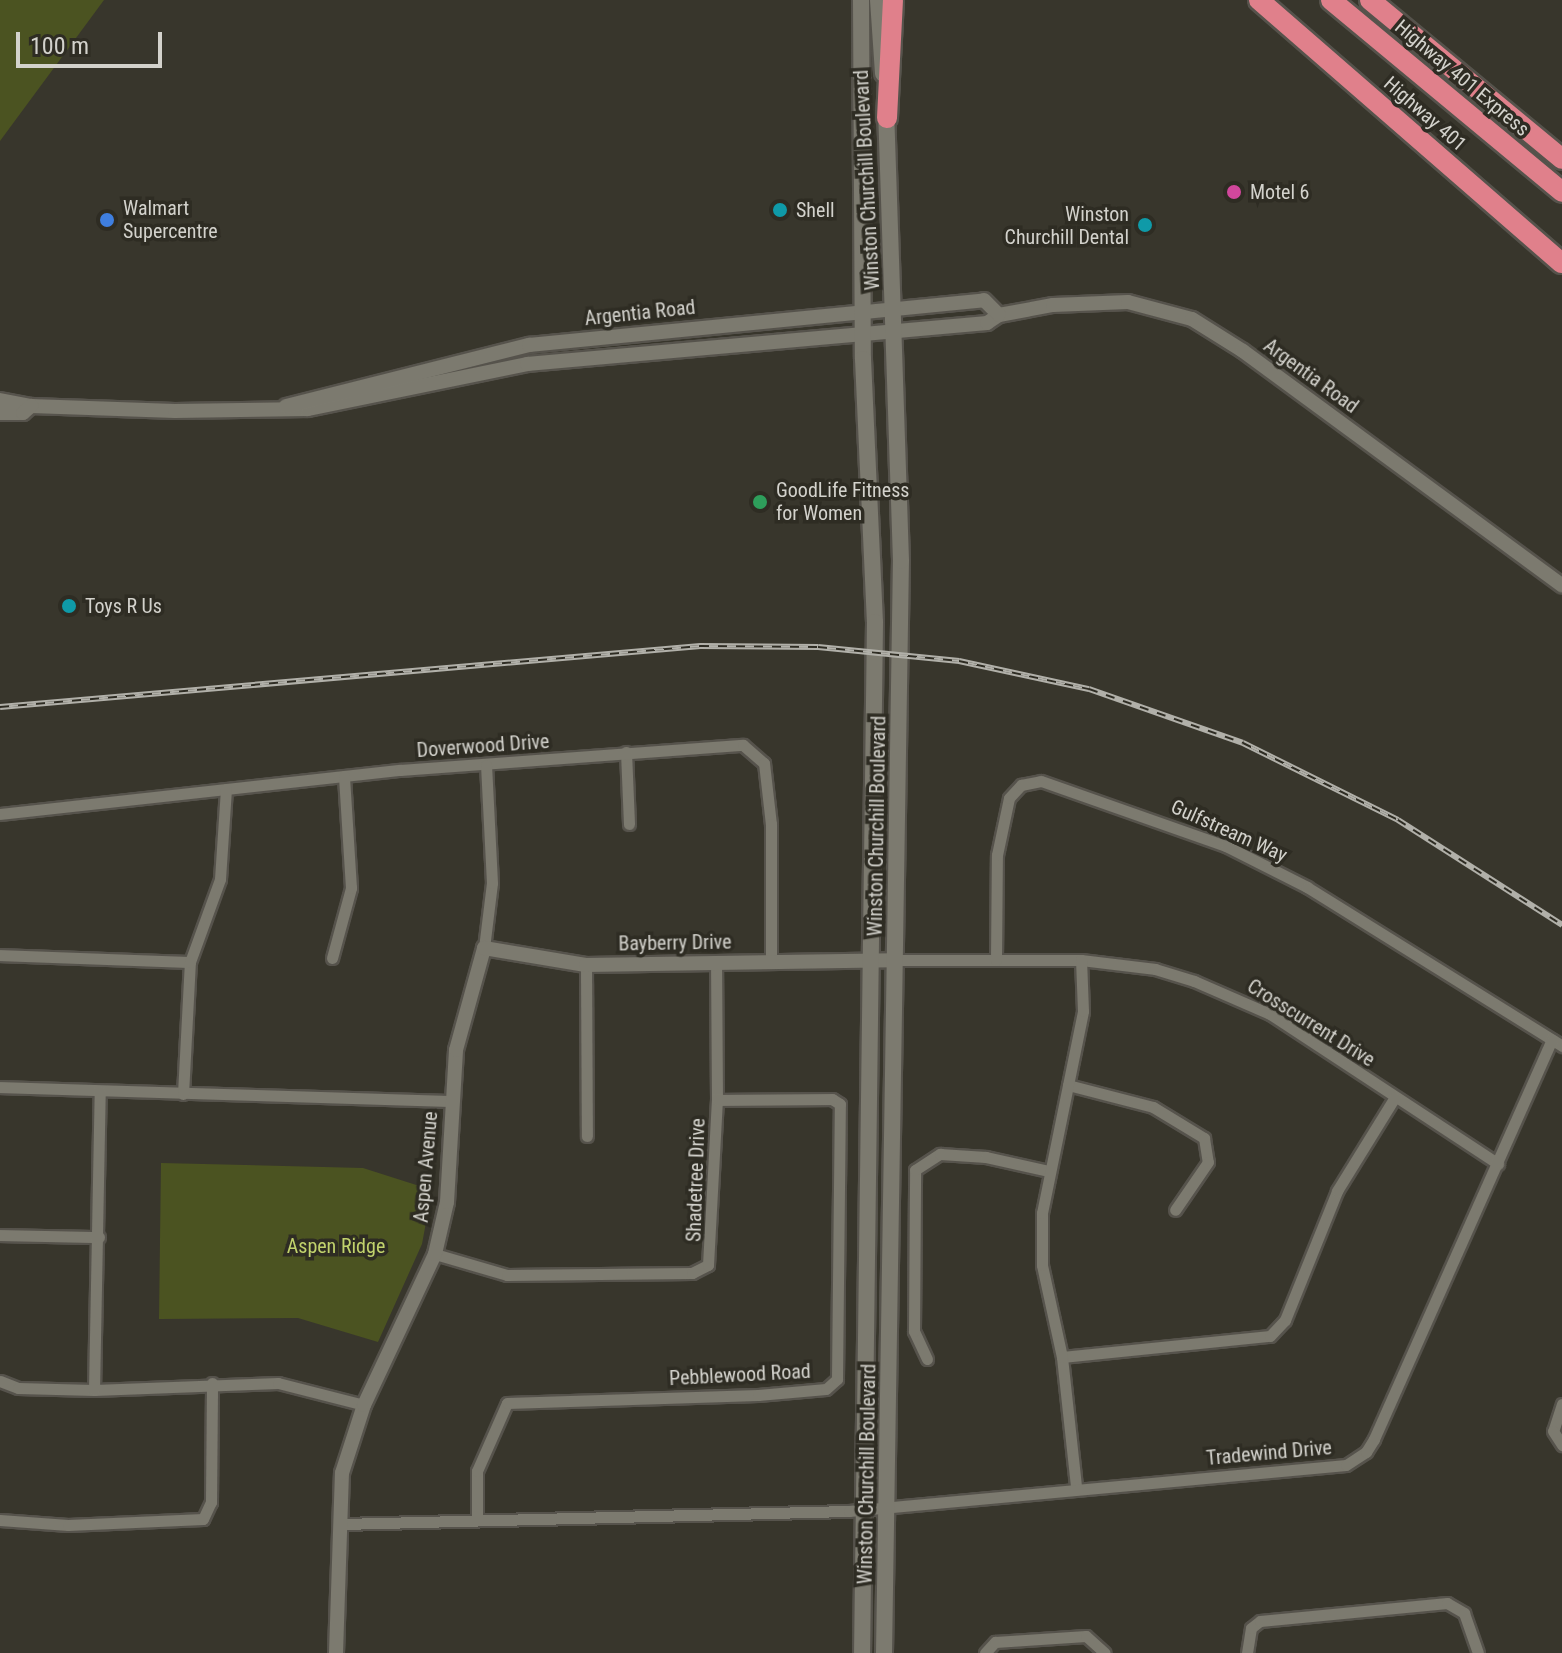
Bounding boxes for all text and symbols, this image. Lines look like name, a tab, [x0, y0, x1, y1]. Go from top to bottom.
street label: Highway 401 Express	[1390, 15, 1534, 141]
scale bar	[20, 16, 166, 66]
text: 100 m	[30, 32, 89, 60]
street label: Winston Churchill Boulevard	[849, 69, 885, 291]
street label: Highway 401	[1379, 72, 1471, 156]
place label: Motel 6	[1250, 180, 1309, 204]
marker: Motel 6	[1225, 183, 1243, 201]
place label: Walmart Supercentre	[123, 196, 218, 243]
place label: Shell	[796, 198, 835, 222]
marker: Shell	[771, 201, 789, 219]
place label: Winston Churchill Dental	[1005, 202, 1129, 249]
marker: Walmart Supercentre	[98, 211, 116, 229]
marker: Winston Churchill Dental	[1136, 216, 1154, 234]
street label: Argentia Road	[583, 295, 697, 331]
street label: Argentia Road	[1259, 334, 1363, 418]
place label: GoodLife Fitness for Women	[776, 478, 909, 525]
marker: GoodLife Fitness for Women	[751, 493, 769, 511]
place label: Toys R Us	[85, 594, 162, 618]
marker: Toys R Us	[60, 597, 78, 615]
street label: Winston Churchill Boulevard	[863, 715, 891, 937]
street label: Doverwood Drive	[416, 729, 550, 763]
street label: Gulfstream Way	[1167, 795, 1291, 867]
street label: Bayberry Drive	[618, 930, 732, 956]
street label: Crosscurrent Drive	[1243, 974, 1379, 1072]
street label: Aspen Avenue	[409, 1110, 443, 1224]
street label: Shadetree Drive	[682, 1118, 710, 1242]
park label: Aspen Ridge	[287, 1234, 385, 1258]
street label: Pebblewood Road	[669, 1359, 811, 1391]
street label: Winston Churchill Boulevard	[853, 1363, 881, 1585]
street label: Tradewind Drive	[1205, 1436, 1333, 1470]

